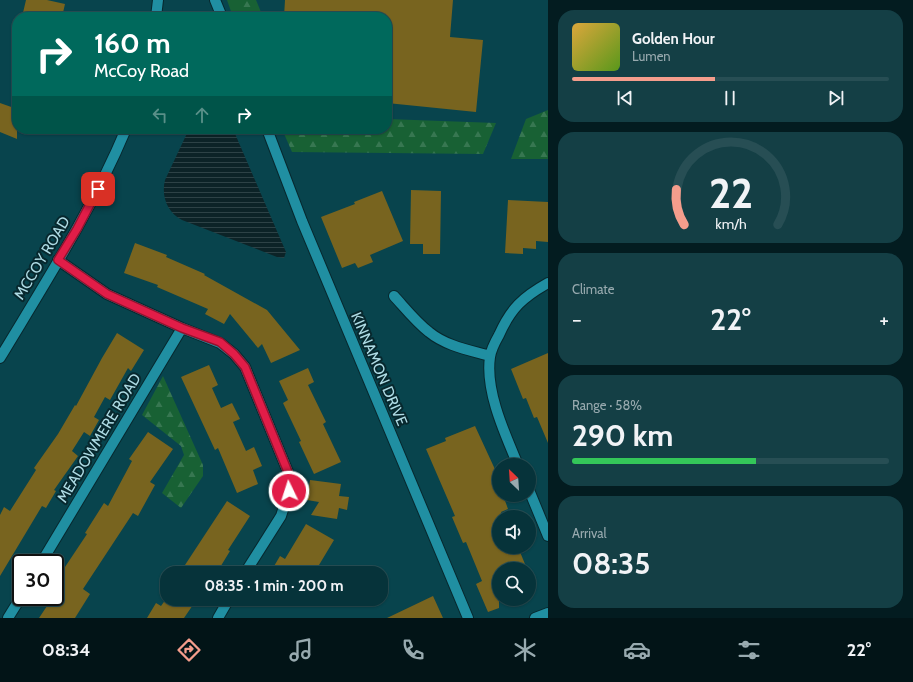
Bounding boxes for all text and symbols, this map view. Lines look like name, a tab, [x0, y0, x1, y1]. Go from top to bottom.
text: 160 m	[94, 26, 170, 60]
icon: right	[28, 28, 80, 80]
text: Golden Hour	[632, 30, 715, 48]
text: Lumen	[632, 48, 671, 64]
text: McCoy Road	[94, 60, 189, 82]
icon: previous	[614, 87, 636, 109]
icon: pause	[719, 87, 741, 109]
icon: next	[825, 87, 847, 109]
icon: left	[149, 104, 171, 126]
icon: ahead	[191, 104, 213, 126]
icon: right	[233, 104, 255, 126]
text: 22	[708, 168, 753, 218]
pin	[81, 172, 115, 206]
icon: arrive	[87, 178, 109, 200]
street label: MCCOY ROAD	[10, 213, 74, 303]
text: km/h	[715, 215, 746, 233]
text: Climate	[572, 281, 614, 297]
text: 22°	[710, 301, 751, 338]
text: −	[572, 306, 582, 333]
text: +	[879, 306, 889, 333]
street label: KINNAMON DRIVE	[347, 310, 411, 428]
street label: MEADOWMERE ROAD	[53, 370, 145, 506]
text: Range · 58%	[572, 397, 642, 413]
text: 290 km	[572, 417, 673, 454]
north arrow	[492, 458, 536, 502]
map controls	[492, 458, 536, 606]
position arrow	[268, 470, 310, 512]
button: sound	[492, 510, 536, 554]
text: Arrival	[572, 525, 607, 541]
text: 08:35	[572, 545, 650, 582]
speed limit sign: 30	[12, 554, 64, 606]
button: search	[492, 562, 536, 606]
text: 08:35 · 1 min · 200 m	[205, 577, 343, 595]
icon: directions	[175, 636, 203, 664]
icon: music	[287, 636, 315, 664]
icon: phone	[399, 636, 427, 664]
icon: climate	[511, 636, 539, 664]
icon: car	[623, 636, 651, 664]
icon: filters	[735, 636, 763, 664]
text: 08:34	[42, 639, 90, 661]
text: 22°	[847, 639, 871, 661]

